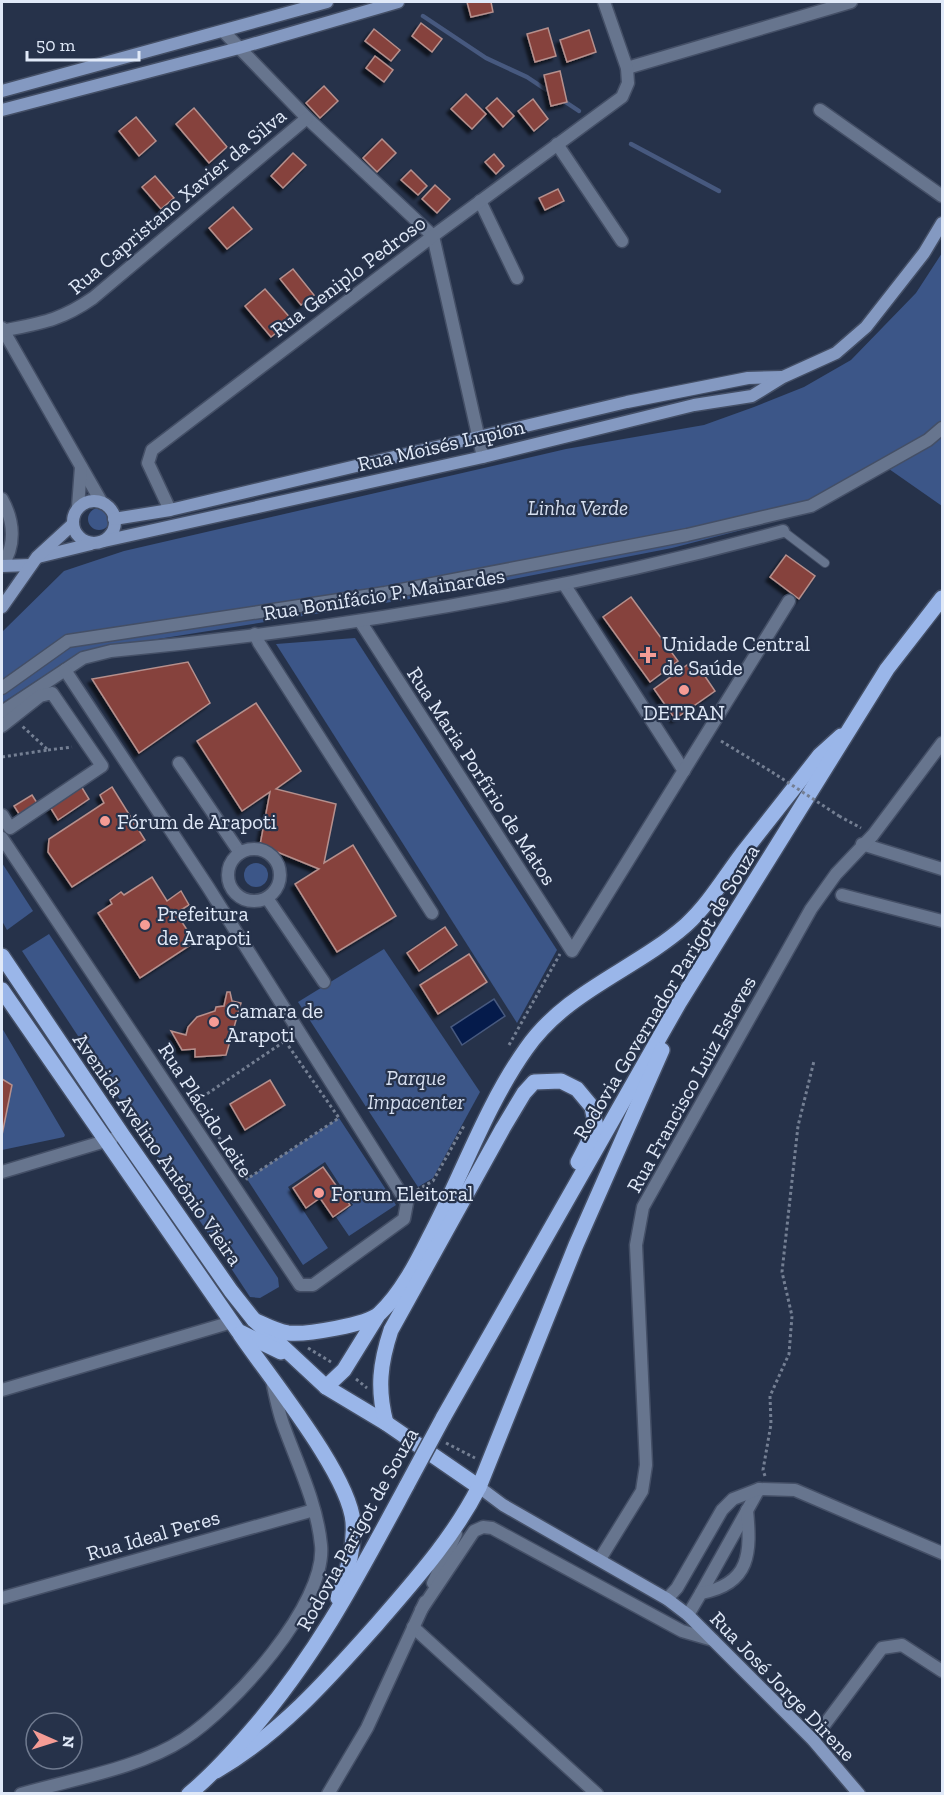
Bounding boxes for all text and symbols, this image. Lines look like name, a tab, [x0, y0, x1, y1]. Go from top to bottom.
scale bar	[27, 24, 140, 62]
text: 50 m	[36, 34, 76, 56]
street label: Rua Capristano Xavier da Silva	[63, 103, 291, 299]
street label: Rua Geniplo Pedroso	[266, 210, 430, 342]
street label: Rua Moisés Lupion	[355, 414, 527, 476]
park label: Linha Verde	[528, 495, 628, 520]
street label: Rua Bonifácio P. Mainardes	[261, 563, 507, 625]
place label: Unidade Central de Saúde	[662, 631, 811, 680]
marker: Unidade Central de Saúde	[639, 646, 657, 664]
street label: Rua Maria Porfírio de Matos	[402, 662, 562, 890]
marker: DETRAN	[677, 683, 691, 697]
place label: DETRAN	[643, 700, 725, 725]
place label: Fórum de Arapoti	[117, 809, 277, 834]
marker: Fórum de Arapoti	[98, 814, 112, 828]
street label: Rodovia Governador Parigot de Souza	[568, 840, 764, 1144]
place label: Prefeitura de Arapoti	[157, 901, 251, 950]
marker: Prefeitura de Arapoti	[138, 918, 152, 932]
street label: Rua Francisco Luiz Esteves	[621, 971, 761, 1197]
place label: Camara de Arapoti	[226, 998, 323, 1047]
marker: Camara de Arapoti	[207, 1015, 221, 1029]
street label: Avenida Avelino Antônio Vieira	[68, 1028, 248, 1270]
street label: Rua Plácido Leite	[153, 1038, 259, 1182]
park label: Parque Impacenter	[367, 1065, 465, 1114]
place label: Forum Eleitoral	[331, 1181, 474, 1206]
marker: Forum Eleitoral	[312, 1186, 326, 1200]
street label: Rodovia Parigot de Souza	[291, 1423, 423, 1635]
street label: Rua Ideal Peres	[84, 1504, 222, 1566]
street label: Rua José Jorge Direne	[705, 1606, 861, 1766]
north arrow	[24, 1711, 84, 1771]
text: N	[59, 1735, 78, 1748]

